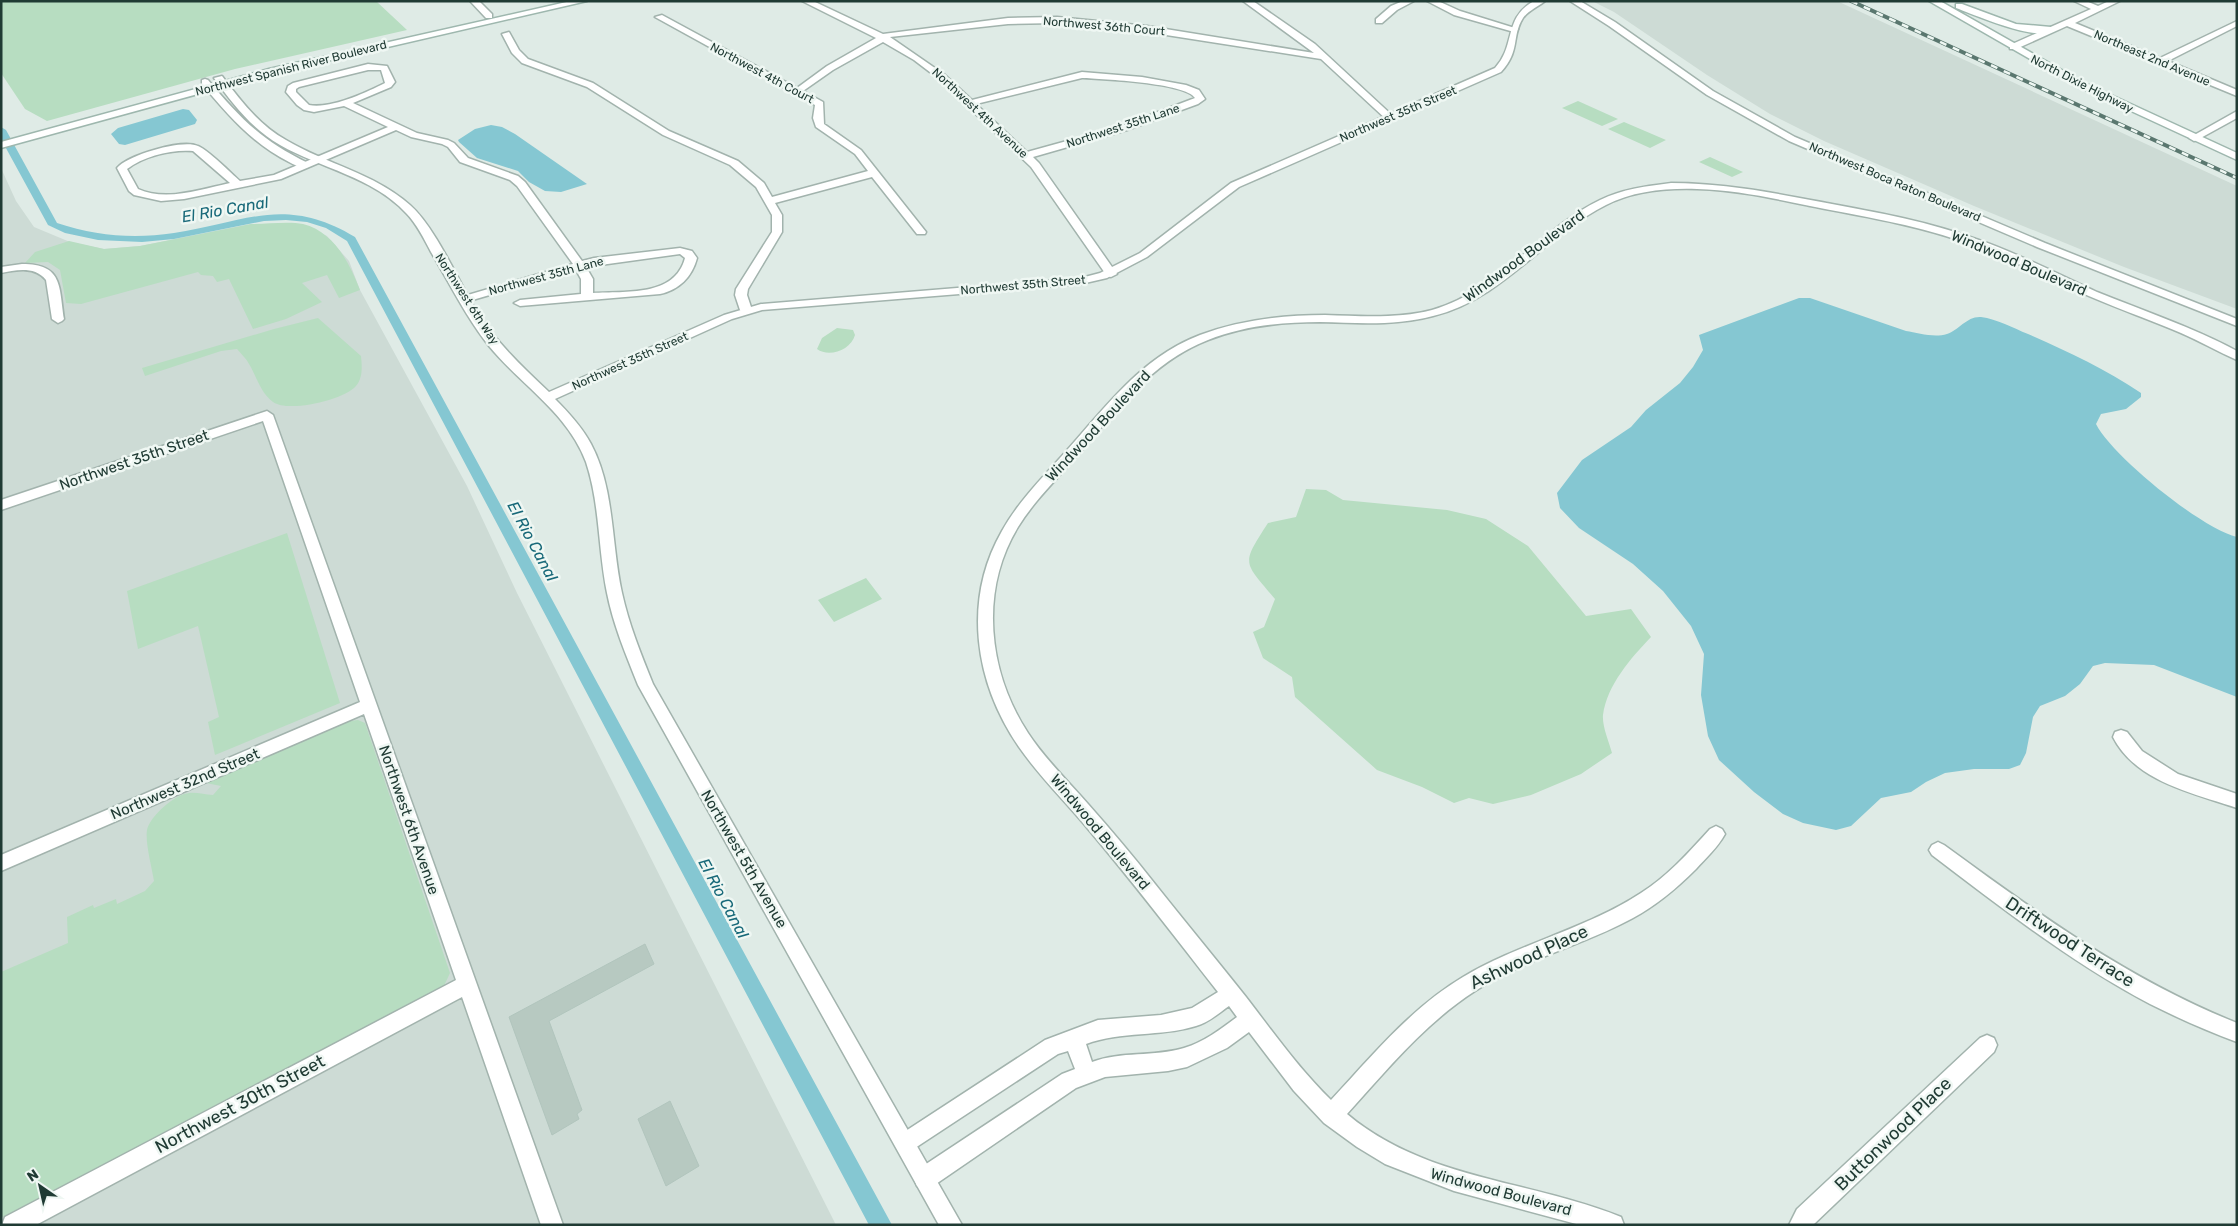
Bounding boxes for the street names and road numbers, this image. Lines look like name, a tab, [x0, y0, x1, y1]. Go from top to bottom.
street label: Northwest 36th Court	[1042, 14, 1166, 38]
street label: Northeast 2nd Avenue	[2092, 27, 2213, 89]
street label: Northwest Spanish River Boulevard	[194, 37, 388, 99]
street label: Northwest 4th Court	[708, 40, 816, 106]
street label: North Dixie Highway	[2028, 52, 2136, 116]
street label: Northwest 4th Avenue	[929, 65, 1031, 161]
street label: Northwest 35th Street	[1337, 83, 1459, 145]
street label: Northwest 35th Lane	[1065, 101, 1182, 151]
street label: Northwest Boca Raton Boulevard	[1807, 139, 1983, 225]
street label: Windwood Boulevard	[1460, 206, 1588, 306]
street label: Windwood Boulevard	[1949, 226, 2089, 300]
street label: Northwest 6th Way	[432, 251, 502, 348]
street label: Northwest 35th Lane	[487, 254, 605, 298]
street label: Northwest 35th Street	[960, 273, 1086, 297]
street label: Northwest 35th Street	[570, 329, 690, 393]
street label: Windwood Boulevard	[1042, 367, 1154, 485]
street label: Northwest 35th Street	[57, 426, 211, 494]
street label: Northwest 6th Avenue	[375, 743, 443, 897]
street label: Northwest 32nd Street	[108, 744, 262, 824]
street label: Windwood Boulevard	[1046, 770, 1154, 894]
street label: Northwest 5th Avenue	[697, 787, 791, 931]
street label: Driftwood Terrace	[2001, 892, 2139, 992]
street label: Ashwood Place	[1466, 920, 1592, 994]
street label: Northwest 30th Street	[151, 1050, 329, 1158]
street label: Buttonwood Place	[1830, 1073, 1956, 1195]
street label: Windwood Boulevard	[1428, 1164, 1574, 1220]

